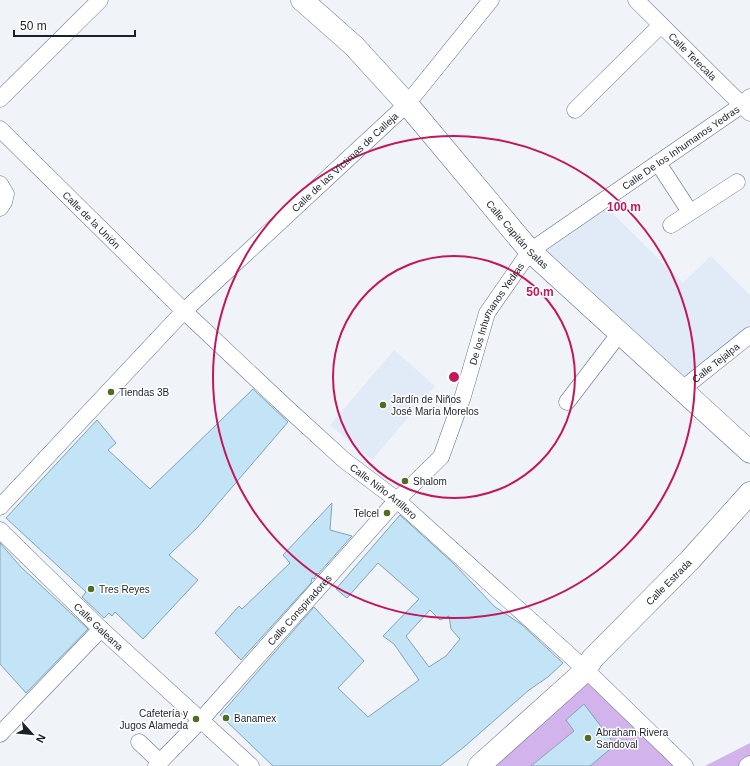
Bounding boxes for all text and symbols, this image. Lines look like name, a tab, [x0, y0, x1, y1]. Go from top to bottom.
scale bar	[14, 12, 135, 38]
text: 50 m	[20, 19, 47, 33]
street label: Calle Tetecala	[666, 31, 719, 83]
street label: Calle De los Inhumanos Yedras	[620, 104, 741, 192]
street label: Calle de las Víctimas de Calleja	[290, 110, 401, 214]
street label: Calle de la Unión	[60, 189, 122, 251]
street label: Calle Capitán Salas	[484, 198, 551, 271]
text: 100 m	[607, 200, 641, 214]
street label: De los Inhumanos Yedras	[467, 261, 526, 366]
text: 50 m	[526, 285, 554, 299]
street label: Calle Tejalpa	[690, 341, 742, 385]
centre of rings	[447, 370, 461, 384]
marker: Tiendas 3B	[106, 387, 116, 397]
place label: Tiendas 3B	[119, 387, 170, 398]
place label: Jardín de Niños José María Morelos	[391, 394, 479, 417]
marker: Jardín de Niños José María Morelos	[378, 400, 388, 410]
street label: Calle Niño Artillero	[348, 462, 420, 522]
marker: Shalom	[400, 476, 410, 486]
place label: Shalom	[413, 476, 447, 487]
place label: Telcel	[353, 508, 379, 519]
marker: Telcel	[382, 508, 392, 518]
street label: Calle Estrada	[644, 557, 694, 607]
street label: Calle Conspiradores	[265, 573, 334, 648]
marker: Tres Reyes	[86, 584, 96, 594]
place label: Tres Reyes	[99, 584, 150, 595]
street label: Calle Galeana	[72, 601, 126, 653]
place label: Cafetería y Jugos Alameda	[120, 708, 188, 731]
marker: Banamex	[221, 713, 231, 723]
place label: Banamex	[234, 713, 276, 724]
north arrow	[12, 714, 52, 754]
marker: Cafetería y Jugos Alameda	[191, 714, 201, 724]
place label: Abraham Rivera Sandoval	[596, 727, 669, 750]
text: N	[34, 732, 48, 745]
marker: Abraham Rivera Sandoval	[583, 733, 593, 743]

